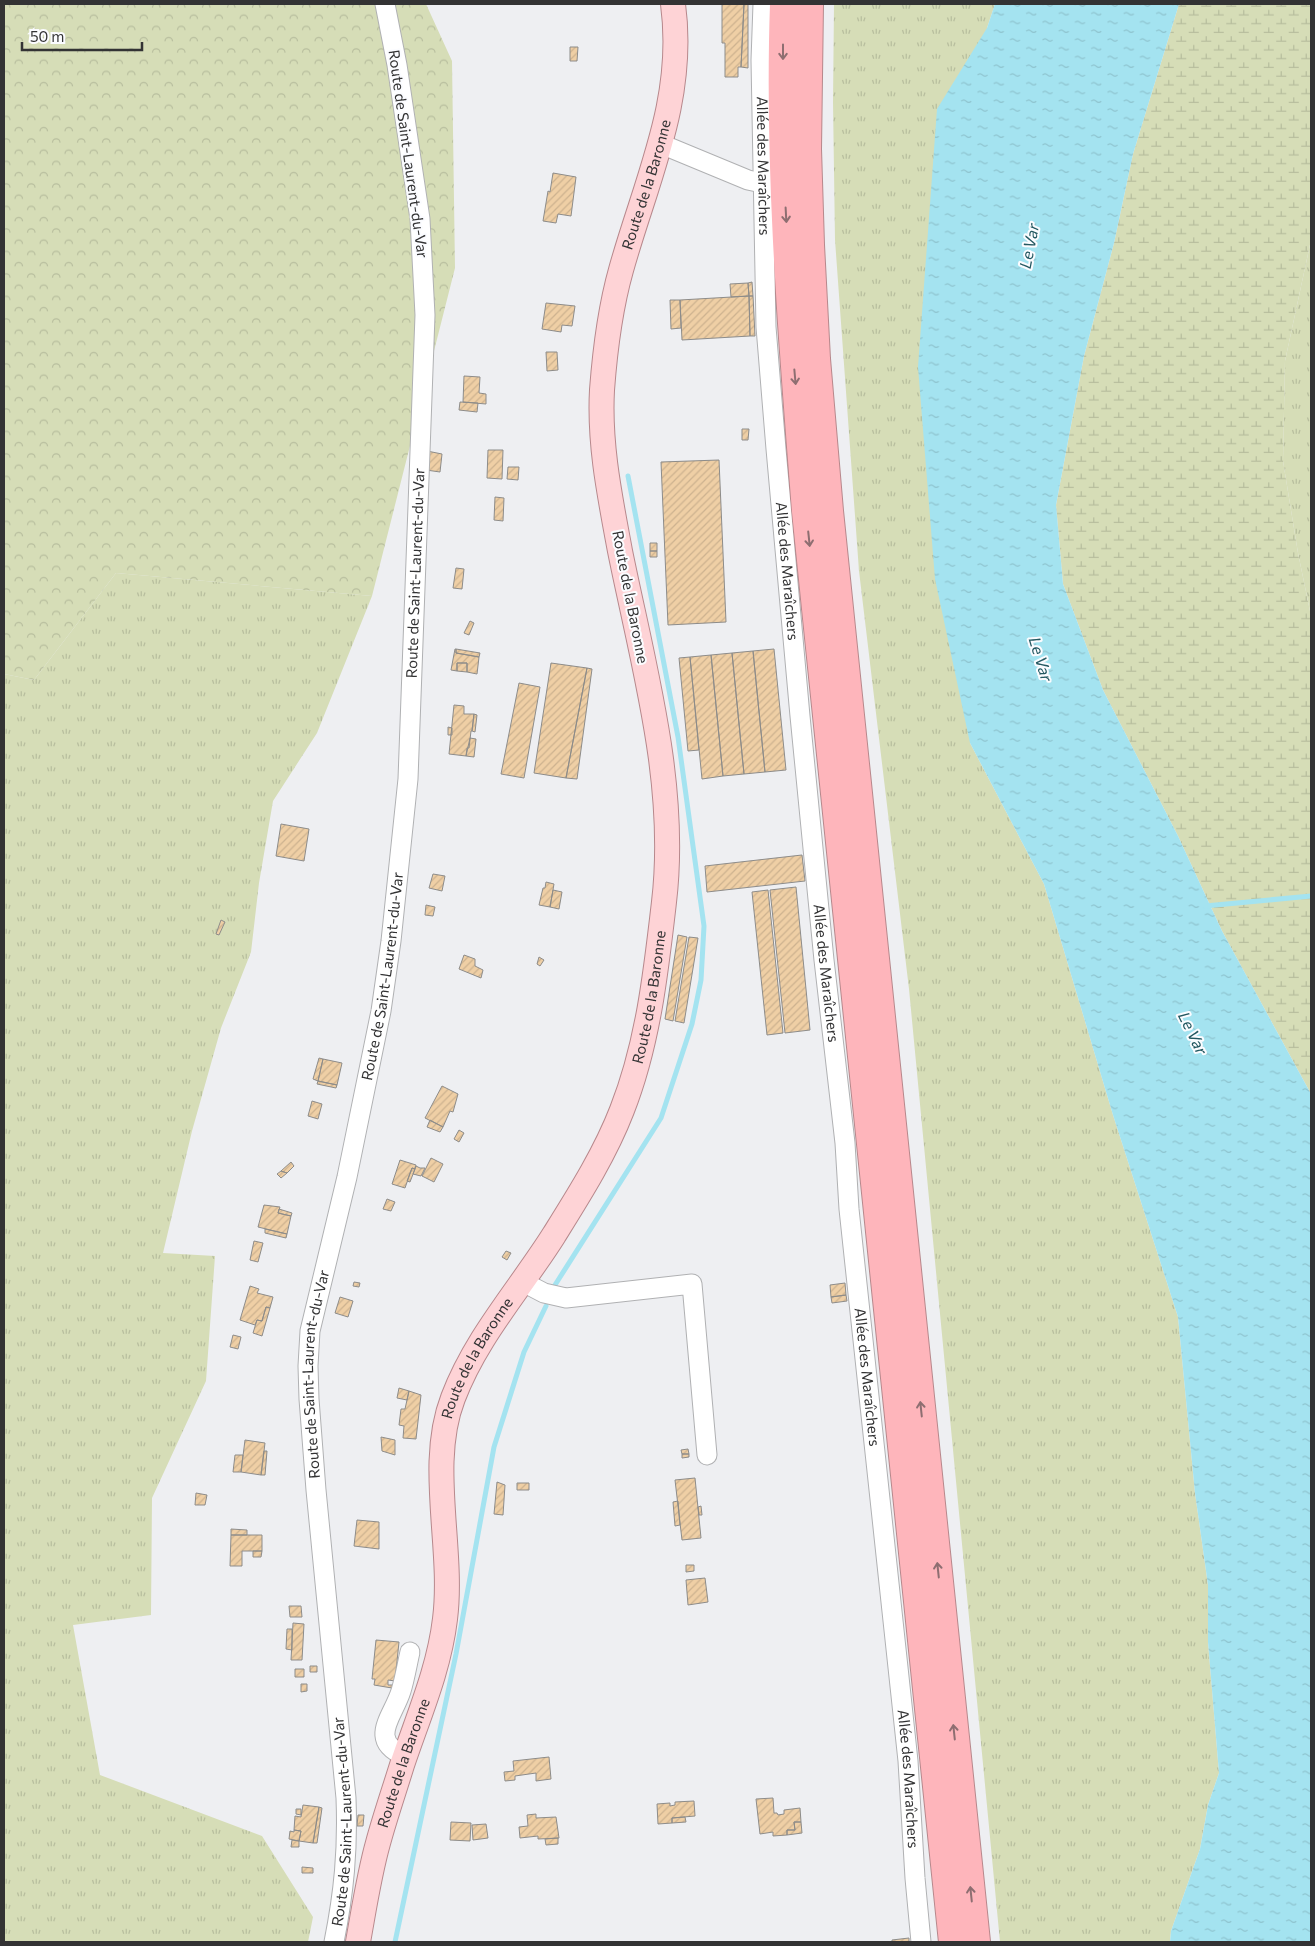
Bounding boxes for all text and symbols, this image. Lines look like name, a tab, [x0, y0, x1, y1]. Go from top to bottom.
scale bar	[22, 20, 142, 52]
text: 50 m	[30, 27, 64, 45]
one-way arrow	[778, 44, 788, 60]
street label: Route de Saint-Laurent-du-Var	[385, 49, 433, 259]
street label: Allée des Maraîchers	[754, 96, 774, 236]
street label: Route de la Baronne	[617, 118, 674, 252]
one-way arrow	[781, 207, 790, 223]
water label: Le Var	[1015, 221, 1042, 270]
one-way arrow	[791, 369, 800, 385]
street label: Route de Saint-Laurent-du-Var	[402, 468, 427, 679]
street label: Allée des Maraîchers	[773, 501, 803, 641]
street label: Route de la Baronne	[609, 529, 653, 665]
one-way arrow	[804, 531, 814, 547]
water label: Le Var	[1026, 634, 1057, 684]
street label: Route de Saint-Laurent-du-Var	[357, 871, 406, 1082]
street label: Allée des Maraîchers	[811, 903, 843, 1043]
street label: Route de la Baronne	[628, 929, 669, 1066]
water label: Le Var	[1175, 1008, 1212, 1058]
street label: Route de Saint-Laurent-du-Var	[298, 1268, 332, 1479]
street label: Route de la Baronne	[437, 1294, 516, 1420]
street label: Allée des Maraîchers	[852, 1307, 884, 1447]
one-way arrow	[916, 1401, 926, 1417]
one-way arrow	[933, 1563, 943, 1579]
street label: Route de la Baronne	[373, 1696, 433, 1830]
street label: Allée des Maraîchers	[895, 1708, 923, 1849]
street label: Route de Saint-Laurent-du-Var	[327, 1716, 355, 1928]
one-way arrow	[949, 1724, 959, 1740]
one-way arrow	[966, 1886, 976, 1902]

